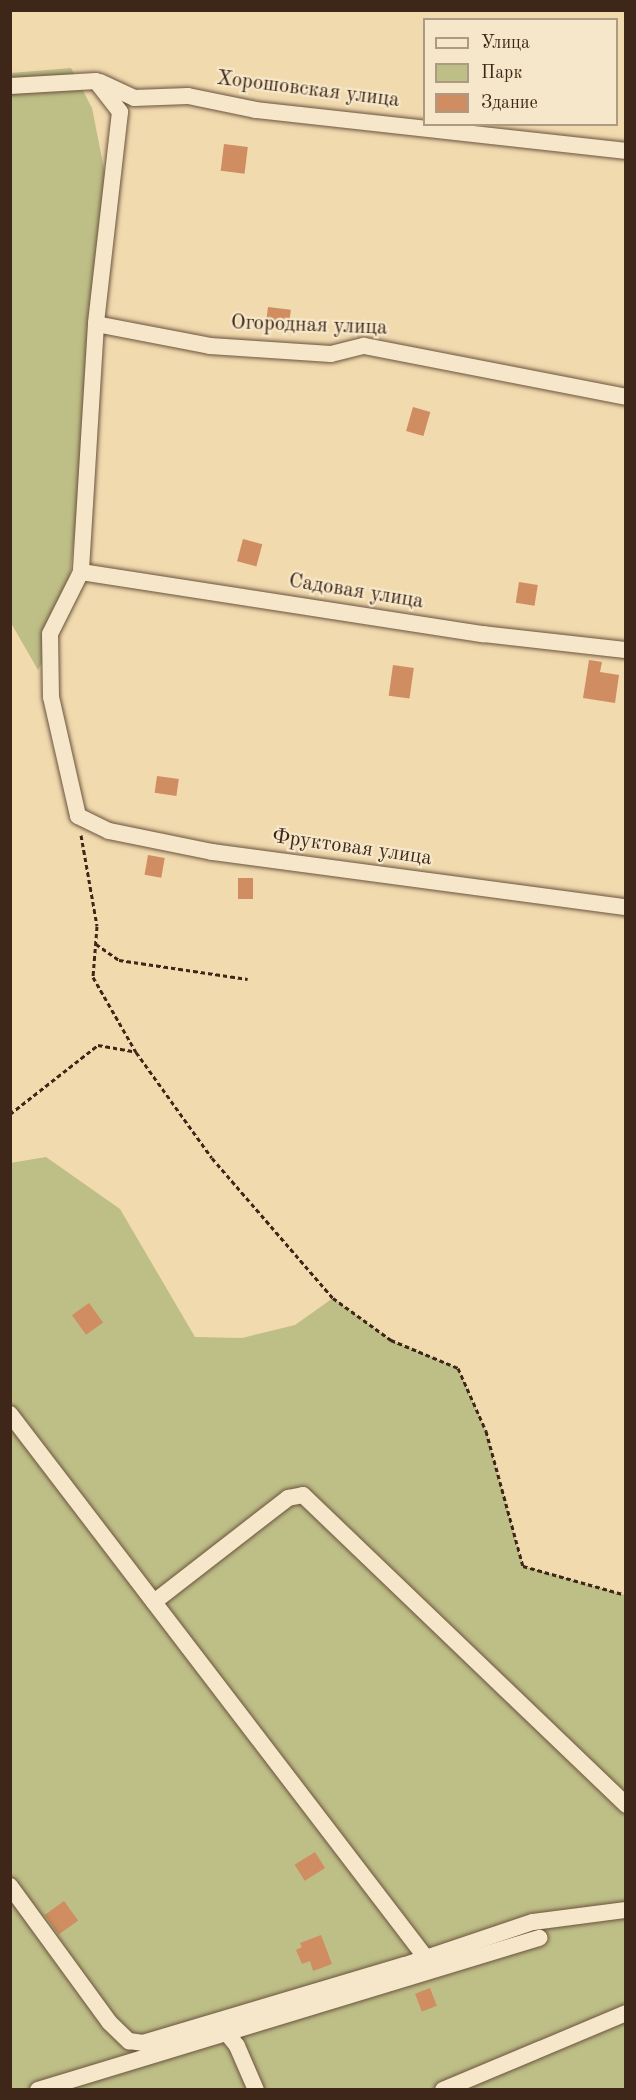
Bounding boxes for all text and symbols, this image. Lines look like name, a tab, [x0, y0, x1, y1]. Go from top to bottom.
legend	[423, 18, 618, 126]
text: Улица	[481, 34, 530, 52]
text: Парк	[481, 64, 522, 82]
street label: Хорошовская улица	[215, 66, 401, 114]
text: Здание	[481, 94, 538, 112]
street label: Огородная улица	[230, 311, 388, 341]
street label: Садовая улица	[287, 569, 425, 615]
street label: Фруктовая улица	[271, 824, 433, 872]

